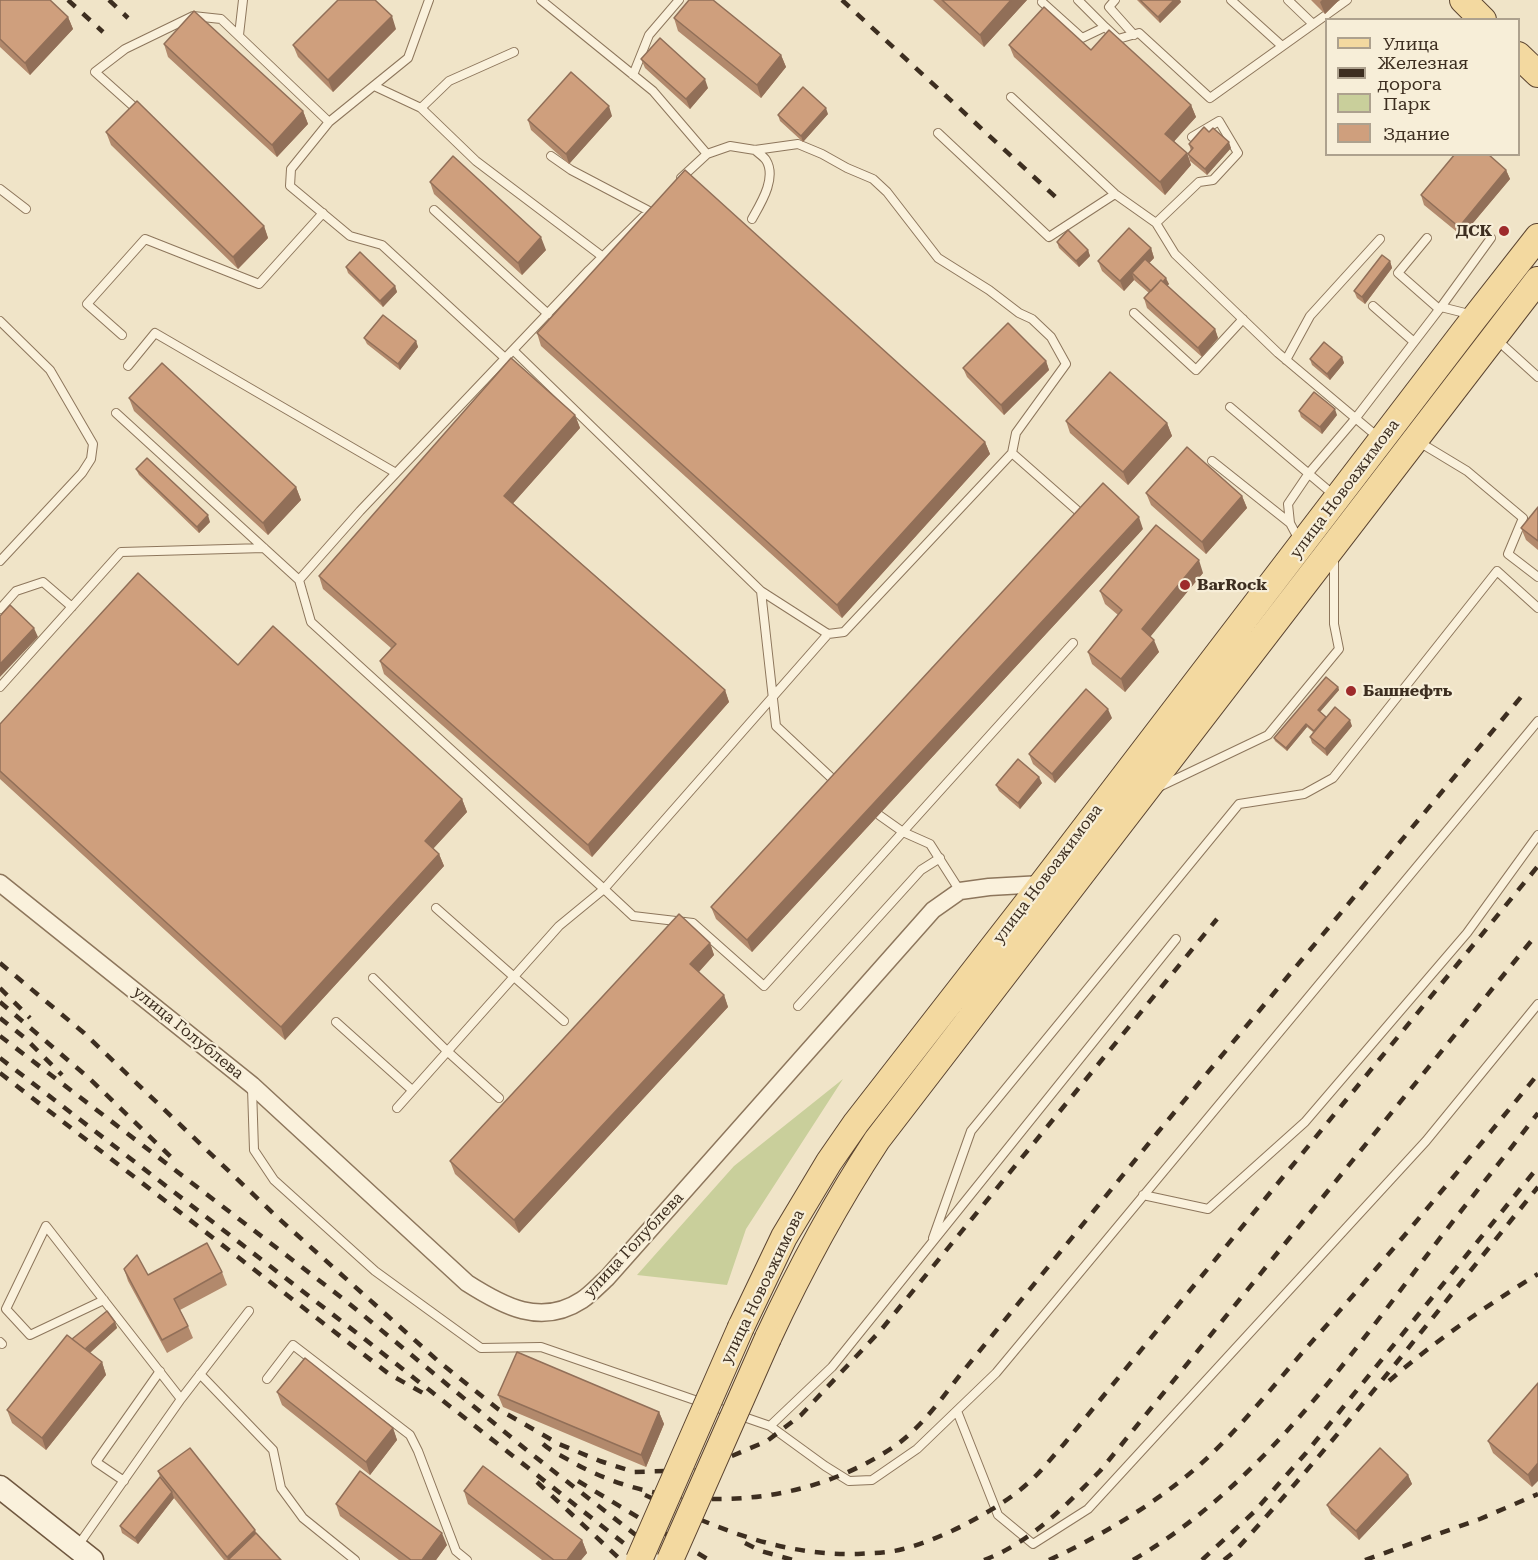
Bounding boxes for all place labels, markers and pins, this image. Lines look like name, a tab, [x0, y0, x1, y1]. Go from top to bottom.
place label: ДСК	[1456, 221, 1492, 241]
marker: ДСК	[1497, 224, 1511, 238]
place label: BarRock	[1197, 575, 1267, 595]
marker: BarRock	[1178, 578, 1192, 592]
place label: Башнефть	[1363, 681, 1452, 701]
marker: Башнефть	[1344, 684, 1358, 698]

